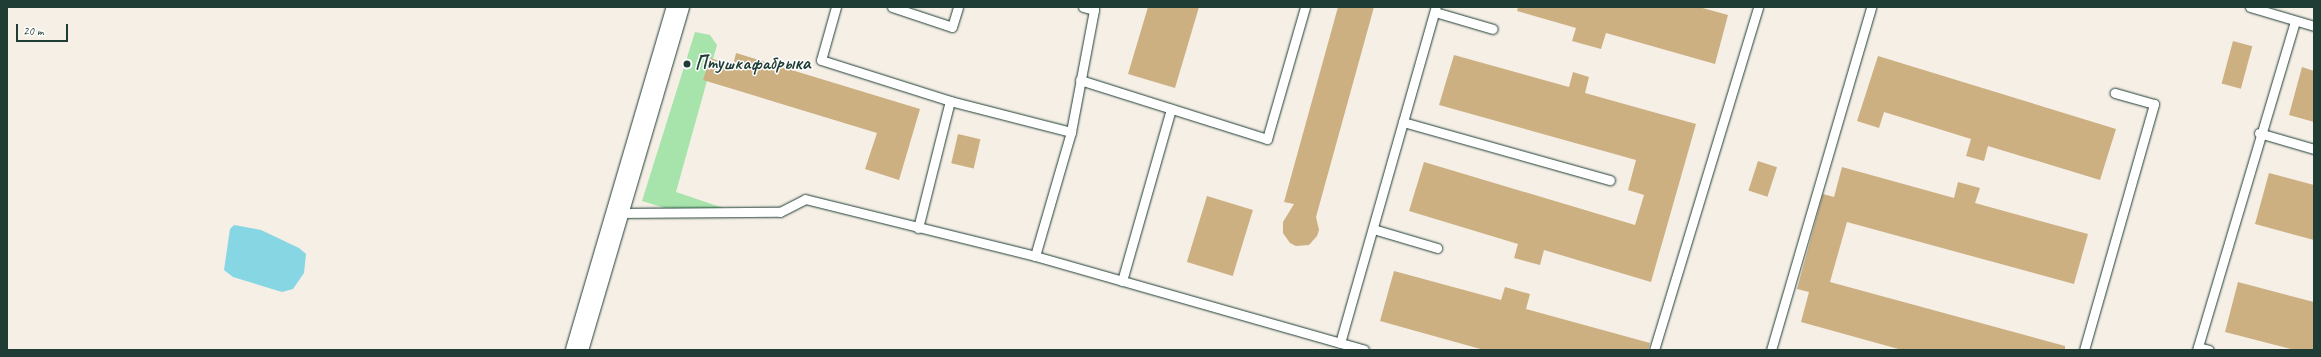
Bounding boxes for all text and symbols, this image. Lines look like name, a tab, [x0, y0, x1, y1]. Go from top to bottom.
scale bar	[18, 16, 70, 42]
text: 20 m	[23, 23, 43, 39]
place label: Птушкафабрыка	[695, 53, 810, 75]
marker: Птушкафабрыка	[682, 59, 692, 69]

